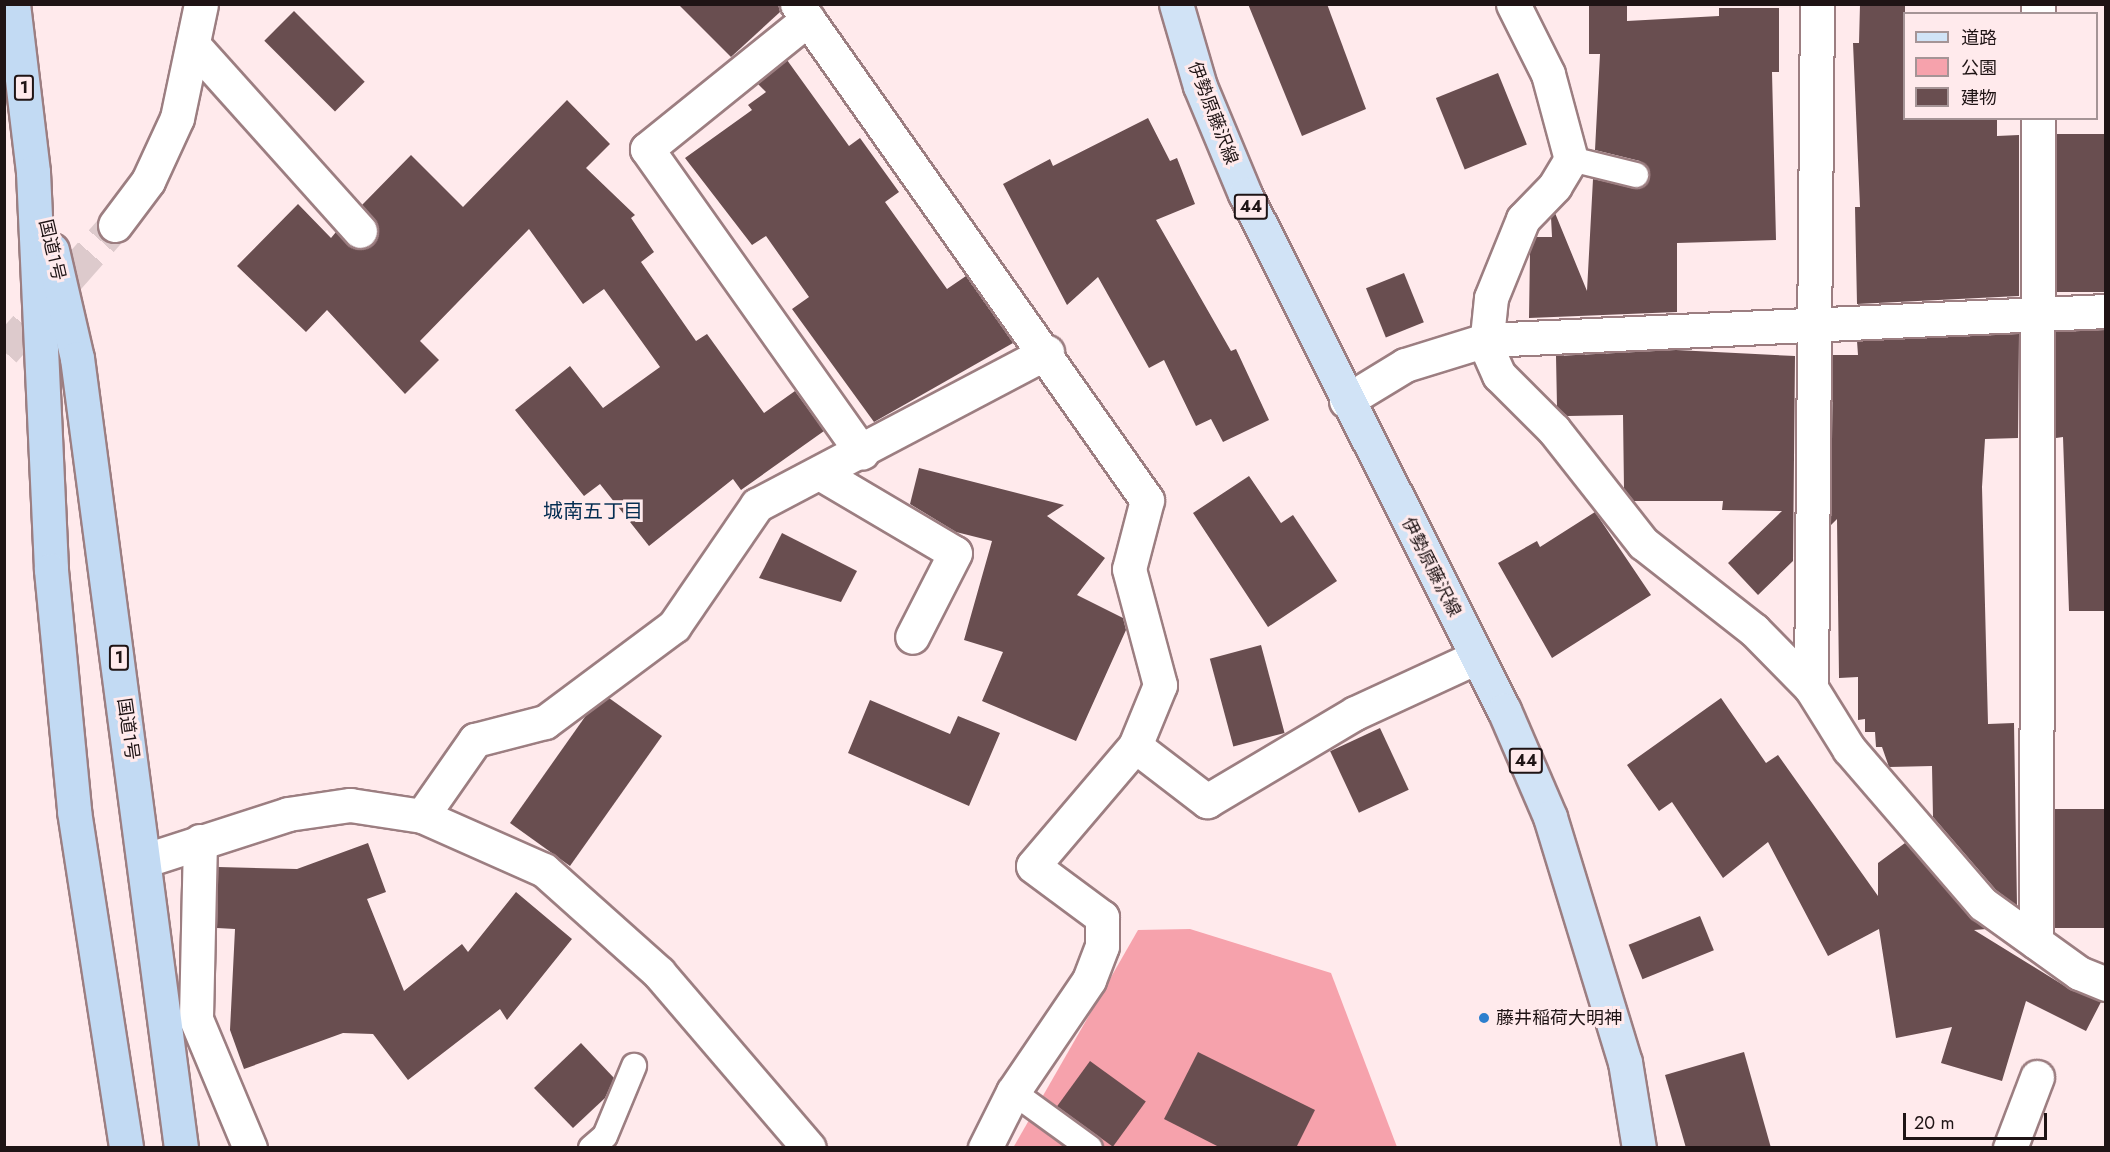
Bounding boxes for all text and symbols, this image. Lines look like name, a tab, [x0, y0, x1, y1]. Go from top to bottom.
legend	[1903, 12, 2098, 120]
text: 道路	[1961, 25, 1997, 51]
text: 公園	[1961, 55, 1997, 81]
street label: 伊勢原藤沢線	[1184, 59, 1242, 167]
road number: 1	[14, 75, 34, 101]
text: 建物	[1961, 85, 1997, 111]
road number: 44	[1233, 194, 1269, 220]
street label: 国道1号	[34, 217, 70, 283]
district label: 城南五丁目	[543, 499, 643, 523]
street label: 伊勢原藤沢線	[1397, 514, 1465, 620]
road number: 1	[108, 645, 130, 671]
street label: 国道1号	[113, 697, 143, 761]
road number: 44	[1508, 748, 1544, 774]
place label: 藤井稲荷大明神	[1496, 1007, 1622, 1029]
marker: 藤井稲荷大明神	[1477, 1011, 1491, 1025]
scale bar	[1906, 1101, 2050, 1139]
text: 20 m	[1914, 1110, 1954, 1136]

